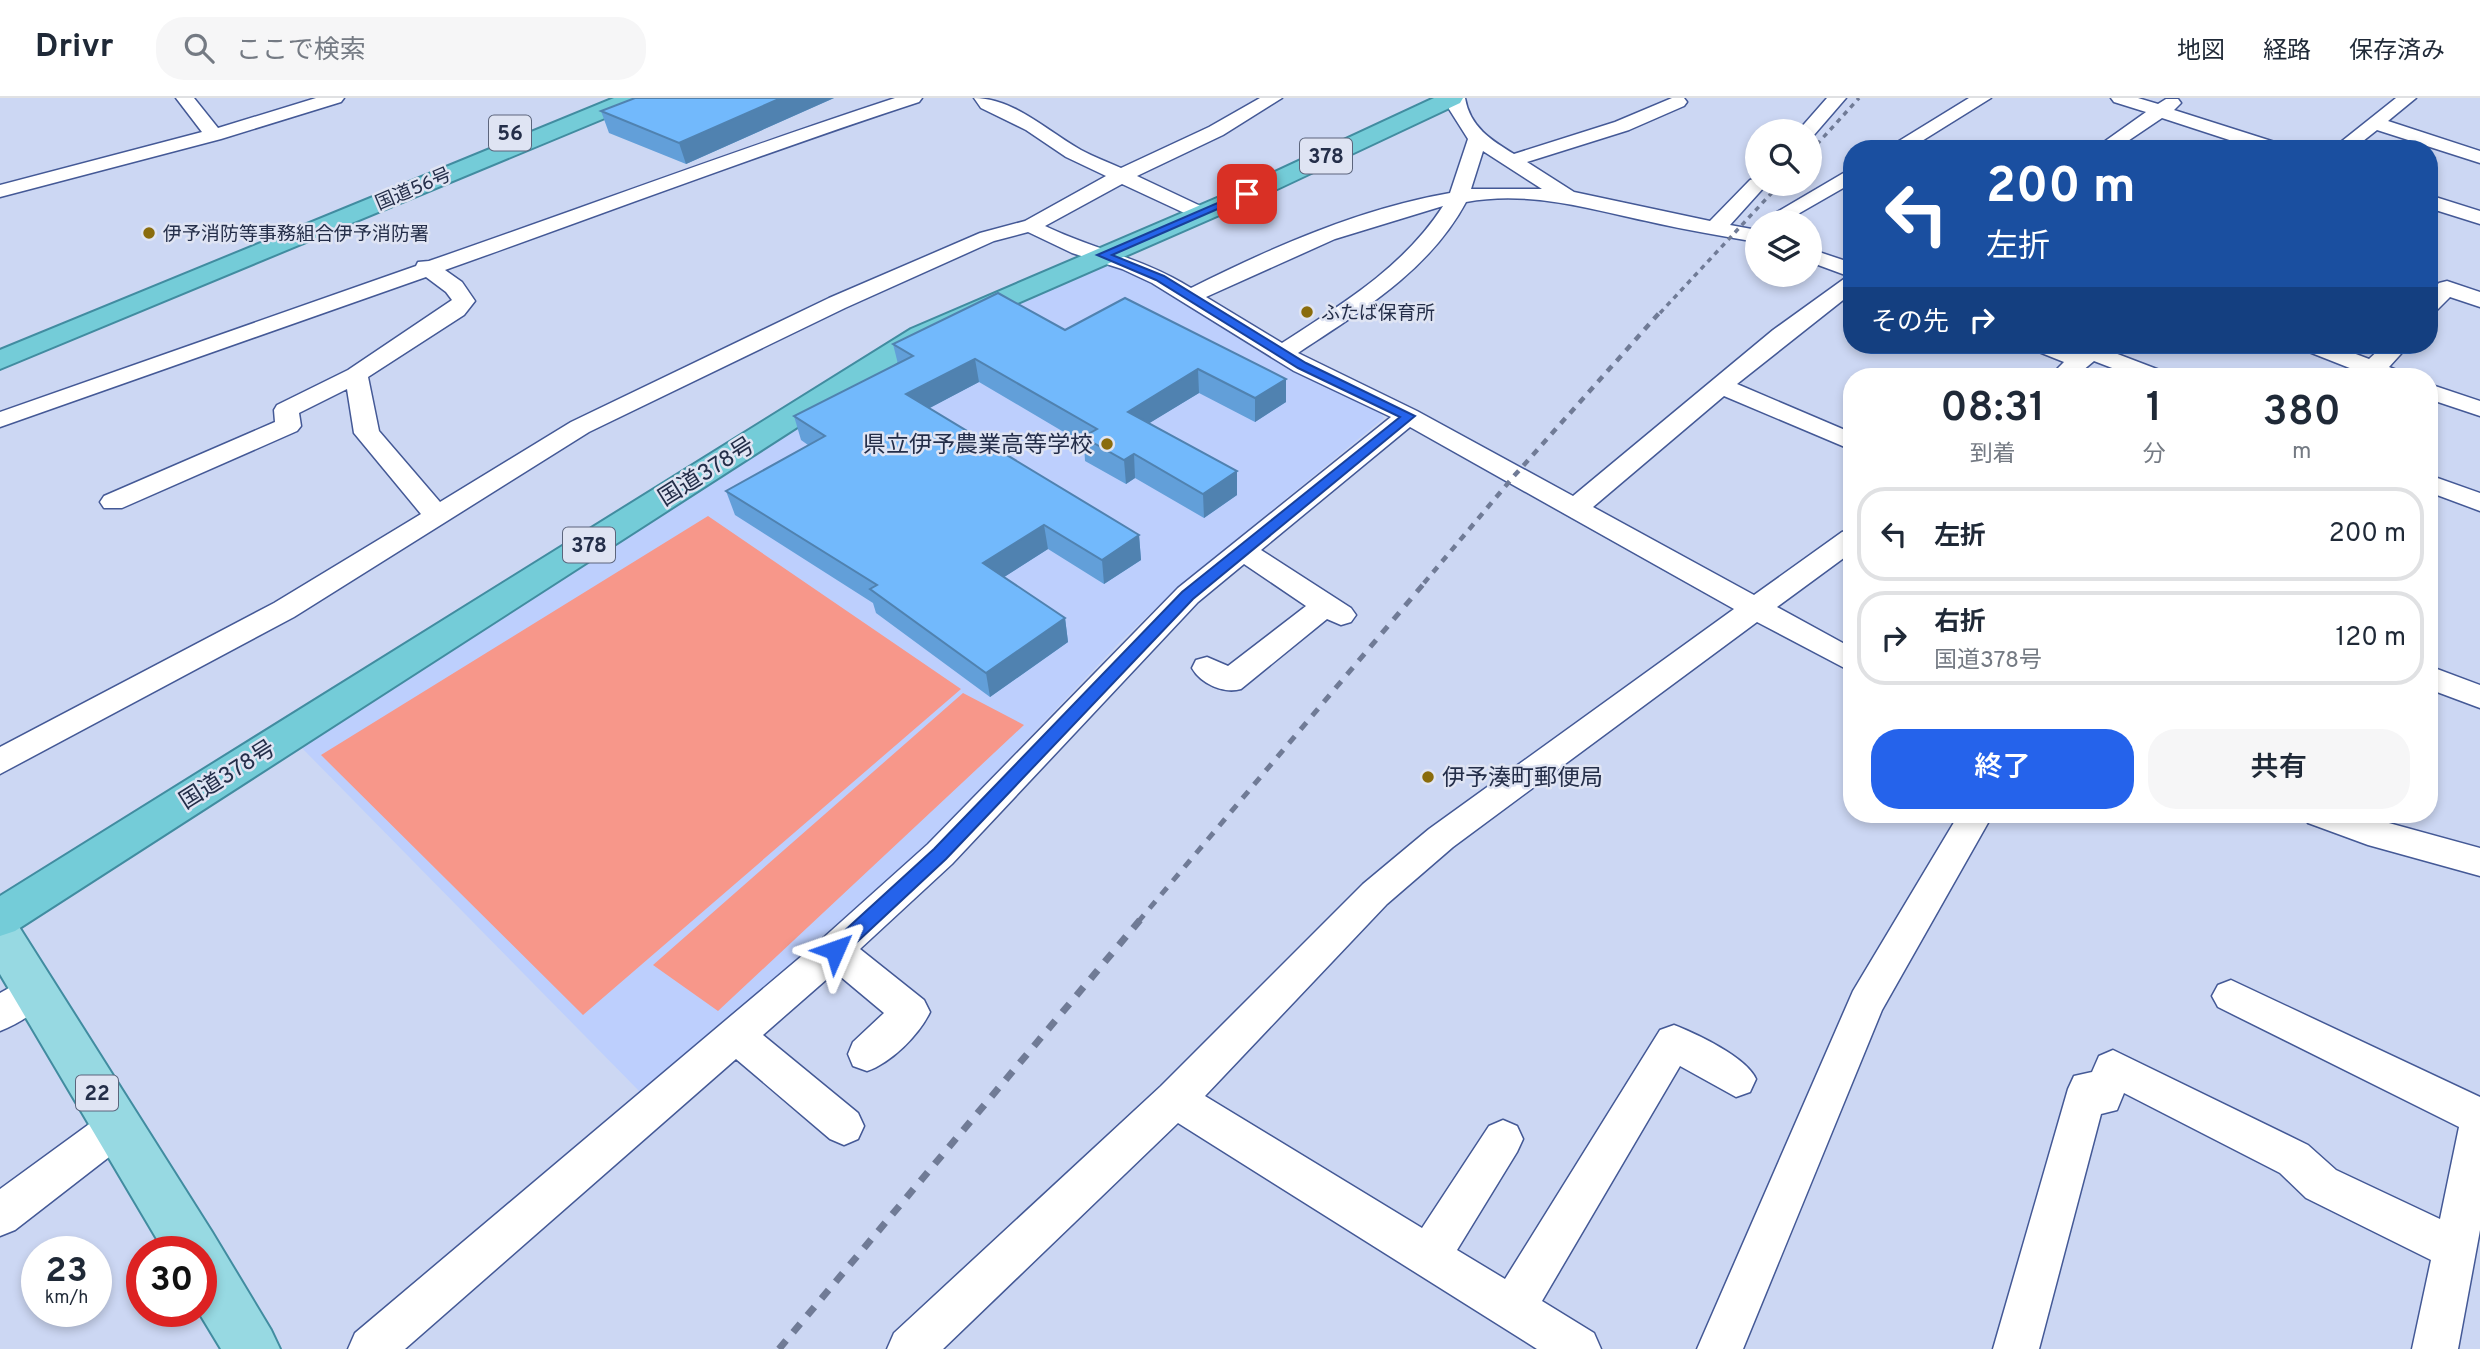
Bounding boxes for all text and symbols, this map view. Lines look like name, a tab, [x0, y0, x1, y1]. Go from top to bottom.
search box	[156, 17, 646, 80]
text: Drivr	[35, 27, 114, 69]
icon: search	[180, 29, 218, 67]
text: ここで検索	[236, 35, 366, 68]
text: 地図	[2177, 37, 2225, 67]
text: 経路	[2263, 37, 2311, 67]
text: 保存済み	[2349, 37, 2445, 67]
road number: 56	[489, 116, 531, 150]
map controls	[1745, 119, 1822, 287]
button: search	[1745, 119, 1822, 196]
road number: 378	[1300, 139, 1352, 174]
text: 200 m	[1986, 158, 2136, 220]
street label: 国道56号	[372, 163, 455, 217]
pin	[1217, 164, 1277, 224]
icon: left	[1871, 168, 1962, 259]
icon: arrive	[1228, 175, 1266, 213]
button: layers	[1745, 210, 1822, 287]
place label: 伊予消防等事務組合伊予消防署	[163, 223, 429, 247]
marker: 伊予消防等事務組合伊予消防署	[141, 225, 157, 241]
text: 左折	[1986, 228, 2050, 268]
icon: right	[1963, 301, 2001, 339]
place label: ふたば保育所	[1321, 302, 1435, 326]
marker: ふたば保育所	[1299, 304, 1315, 320]
text: その先	[1871, 307, 1949, 340]
text: 08:31	[1940, 383, 2045, 436]
text: 1	[2146, 383, 2162, 436]
text: 380	[2263, 387, 2341, 440]
street label: 国道378号	[654, 432, 761, 514]
place label: 県立伊予農業高等学校	[863, 432, 1093, 461]
marker: 県立伊予農業高等学校	[1099, 436, 1115, 452]
text: m	[2292, 438, 2311, 467]
text: 到着	[1970, 441, 2016, 470]
text: 分	[2142, 441, 2165, 470]
icon: left	[1875, 515, 1913, 553]
text: 200 m	[2329, 518, 2406, 551]
text: 左折	[1934, 521, 1986, 554]
road number: 378	[563, 528, 615, 562]
text: 右折	[1934, 607, 1986, 640]
icon: right	[1875, 619, 1913, 657]
text: 120 m	[2336, 622, 2406, 655]
text: 国道378号	[1934, 647, 2042, 676]
button: 終了	[1871, 729, 2134, 809]
button: 共有	[2148, 729, 2410, 809]
street label: 国道378号	[175, 735, 282, 817]
place label: 伊予湊町郵便局	[1442, 765, 1603, 794]
marker: 伊予湊町郵便局	[1420, 769, 1436, 785]
position arrow	[798, 913, 872, 987]
road number: 22	[76, 1076, 118, 1110]
speed limit sign: 30	[126, 1236, 217, 1327]
text: 23	[45, 1250, 88, 1294]
text: km/h	[45, 1287, 88, 1310]

